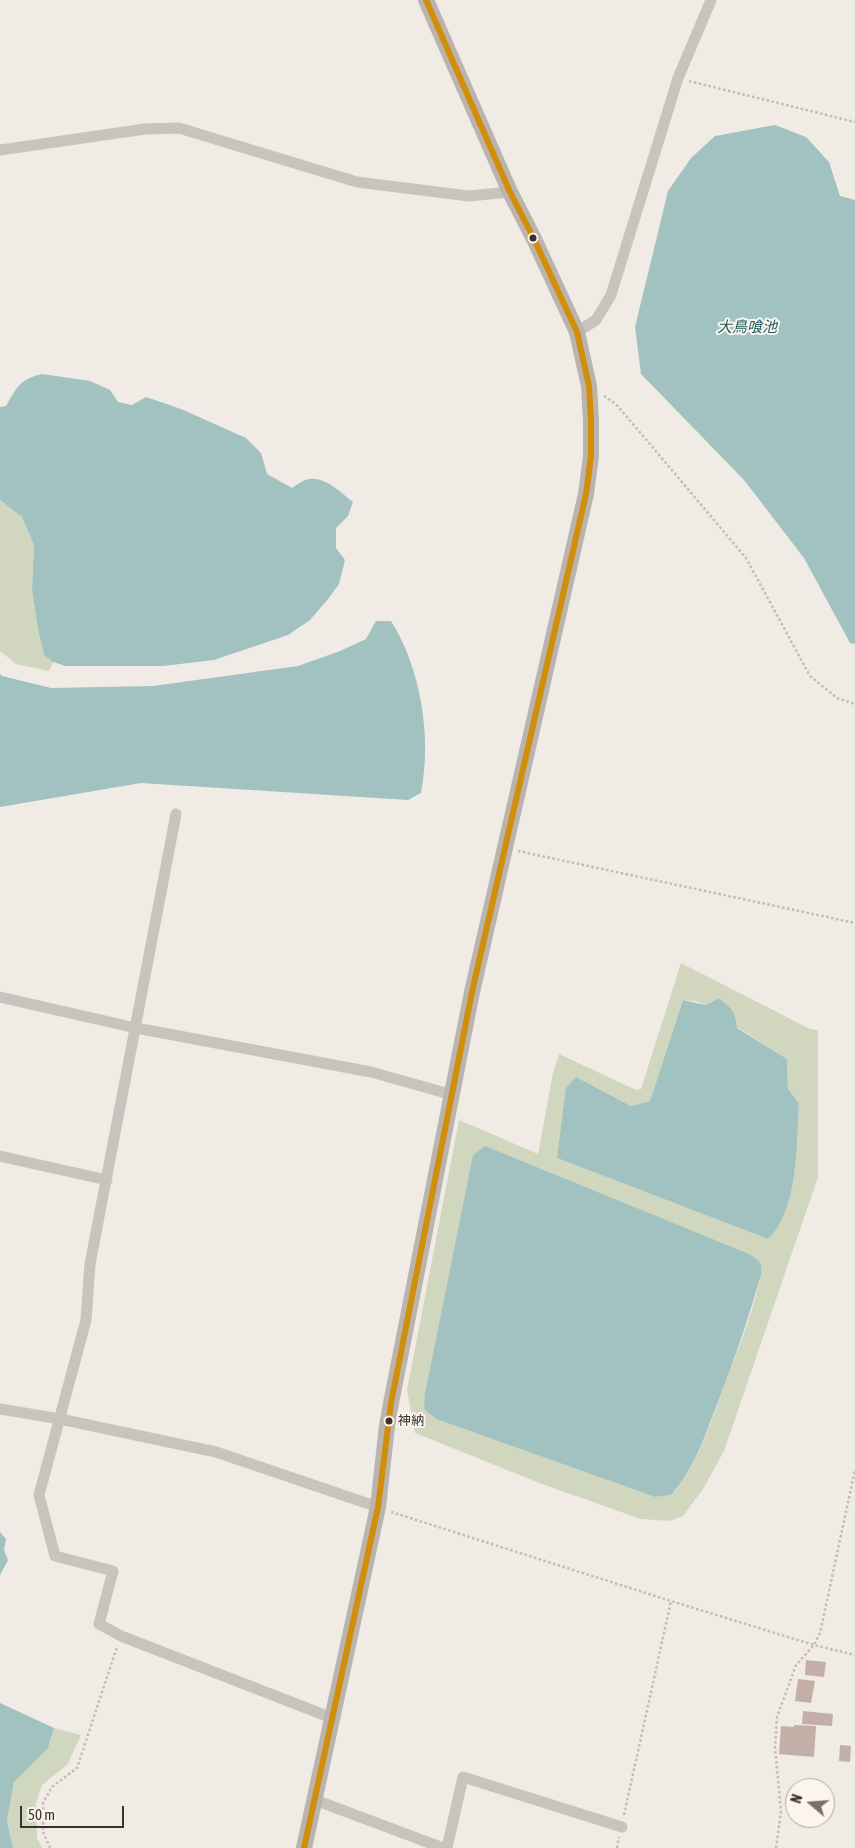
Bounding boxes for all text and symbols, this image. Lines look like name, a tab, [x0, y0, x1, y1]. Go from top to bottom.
unlabelled marker	[528, 233, 538, 243]
water label: 大鳥喰池	[717, 318, 777, 336]
place label: 神納	[398, 1413, 424, 1429]
marker: 神納	[384, 1416, 394, 1426]
north arrow	[785, 1778, 835, 1828]
text: N	[788, 1792, 806, 1805]
scale bar	[22, 1796, 126, 1828]
text: 50 m	[28, 1806, 55, 1823]

